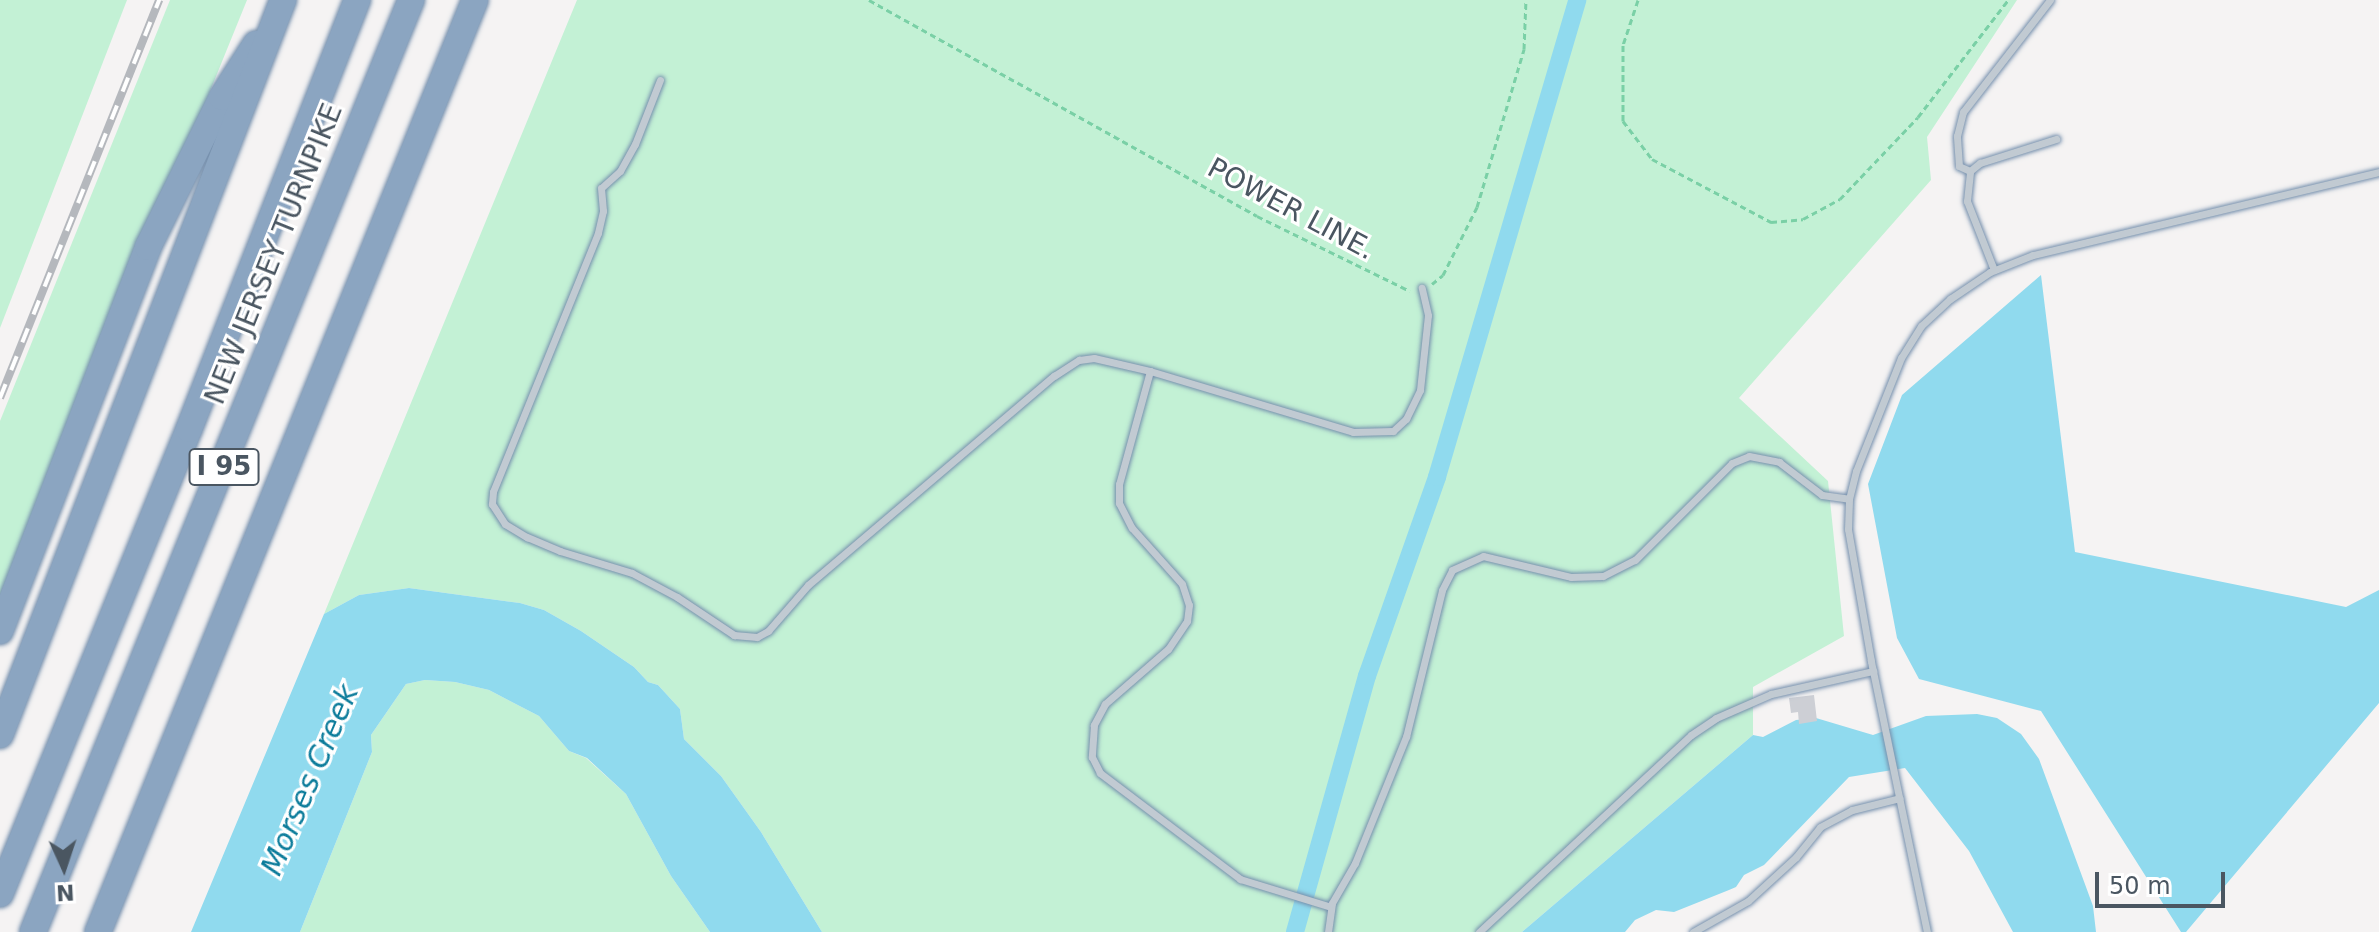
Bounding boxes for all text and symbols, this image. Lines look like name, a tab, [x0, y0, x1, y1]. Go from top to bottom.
street label: NEW JERSEY TURNPIKE	[198, 99, 350, 409]
street label: POWER LINE.	[1202, 151, 1380, 267]
road number: I 95	[188, 445, 260, 489]
water label: Morses Creek	[254, 679, 366, 881]
north arrow	[24, 828, 104, 908]
scale bar	[2099, 856, 2229, 906]
text: 50 m	[2109, 872, 2171, 900]
text: N	[55, 880, 75, 905]

